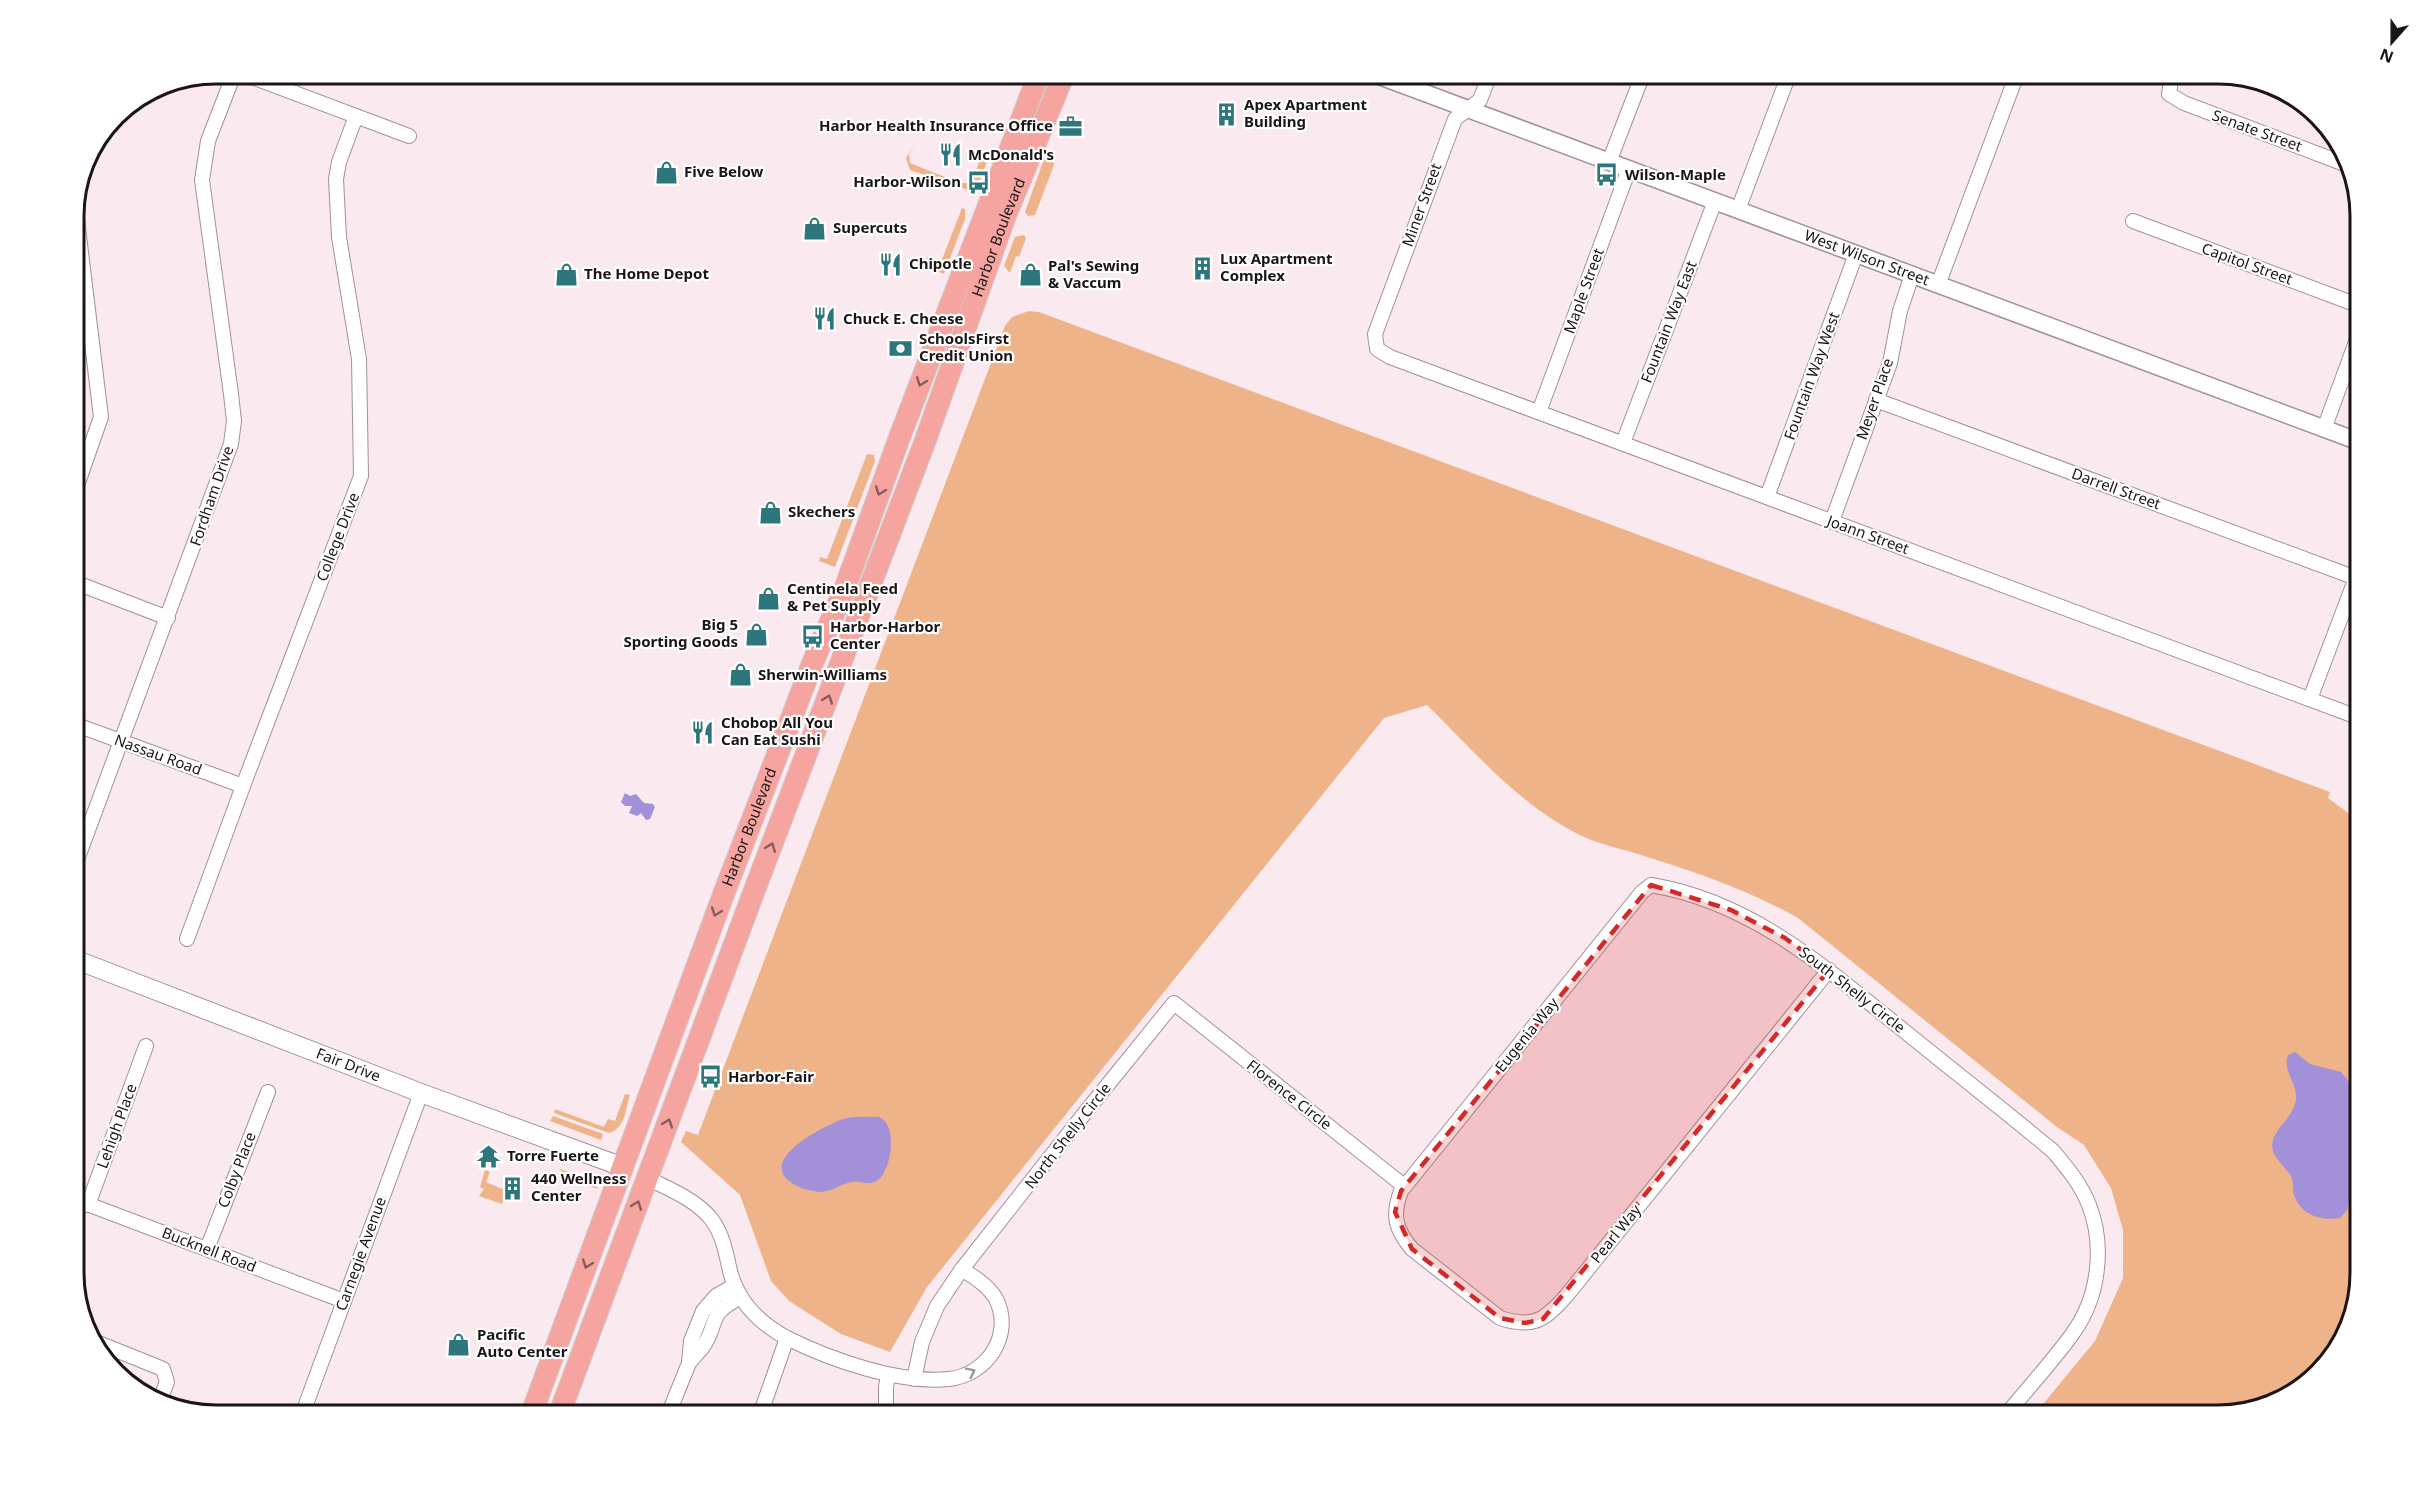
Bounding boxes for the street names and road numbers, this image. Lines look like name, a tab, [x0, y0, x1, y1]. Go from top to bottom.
street label: Senate Street	[2210, 105, 2305, 156]
street label: Miner Street	[1397, 160, 1446, 249]
street label: Harbor Boulevard	[966, 175, 1029, 299]
street label: West Wilson Street	[1802, 225, 1933, 290]
street label: Capitol Street	[2199, 237, 2296, 289]
street label: Maple Street	[1558, 245, 1608, 336]
street label: Fountain Way East	[1636, 257, 1701, 386]
street label: Fountain Way West	[1779, 308, 1844, 442]
street label: Meyer Place	[1851, 355, 1897, 442]
street label: Fordham Drive	[185, 443, 238, 548]
street label: Darrell Street	[2069, 463, 2164, 514]
street label: College Drive	[311, 489, 363, 584]
street label: Joann Street	[1823, 509, 1913, 558]
street label: Nassau Road	[112, 729, 205, 779]
street label: Harbor Boulevard	[717, 765, 780, 889]
street label: South Shelly Circle	[1796, 942, 1910, 1037]
street label: Eugenia Way	[1490, 993, 1563, 1076]
street label: Fair Drive	[314, 1043, 384, 1085]
street label: Florence Circle	[1243, 1055, 1336, 1134]
street label: North Shelly Circle	[1020, 1078, 1115, 1192]
street label: Lehigh Place	[91, 1080, 141, 1171]
street label: Colby Place	[212, 1129, 260, 1211]
street label: Carnegie Avenue	[330, 1194, 390, 1313]
street label: Pearl Way	[1586, 1200, 1645, 1267]
street label: Bucknell Road	[159, 1222, 259, 1276]

